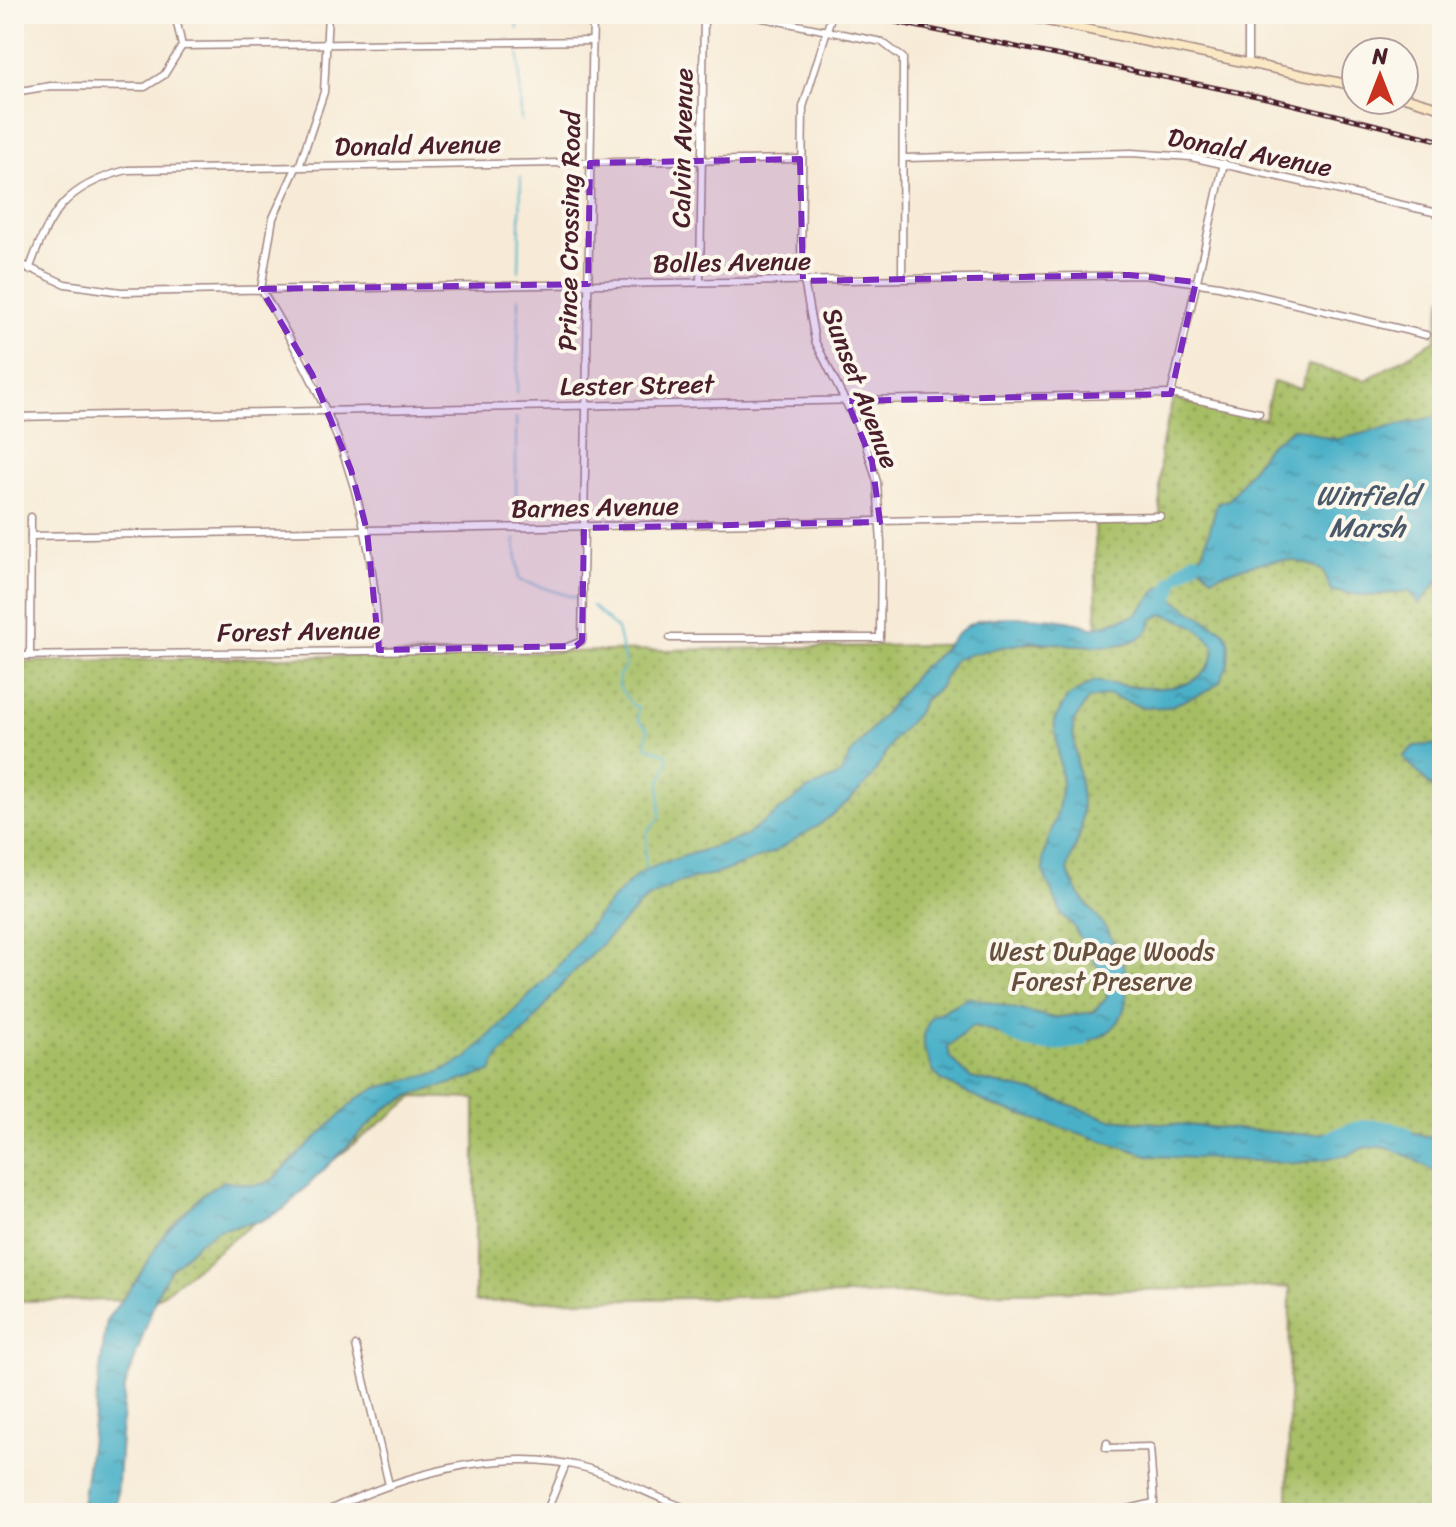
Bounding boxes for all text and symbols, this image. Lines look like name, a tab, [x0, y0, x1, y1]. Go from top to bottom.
north arrow	[1340, 36, 1420, 116]
text: N	[1371, 37, 1388, 76]
street label: Calvin Avenue	[658, 68, 706, 228]
street label: Prince Crossing Road	[544, 108, 594, 351]
street label: Donald Avenue	[1164, 114, 1336, 190]
street label: Donald Avenue	[334, 121, 502, 169]
street label: Bolles Avenue	[653, 238, 811, 286]
street label: Sunset Avenue	[809, 300, 913, 476]
street label: Lester Street	[560, 361, 716, 409]
water label: Winfield Marsh	[1316, 471, 1425, 552]
street label: Barnes Avenue	[511, 483, 679, 531]
street label: Forest Avenue	[217, 607, 381, 655]
park label: West DuPage Woods Forest Preserve	[989, 928, 1215, 1004]

